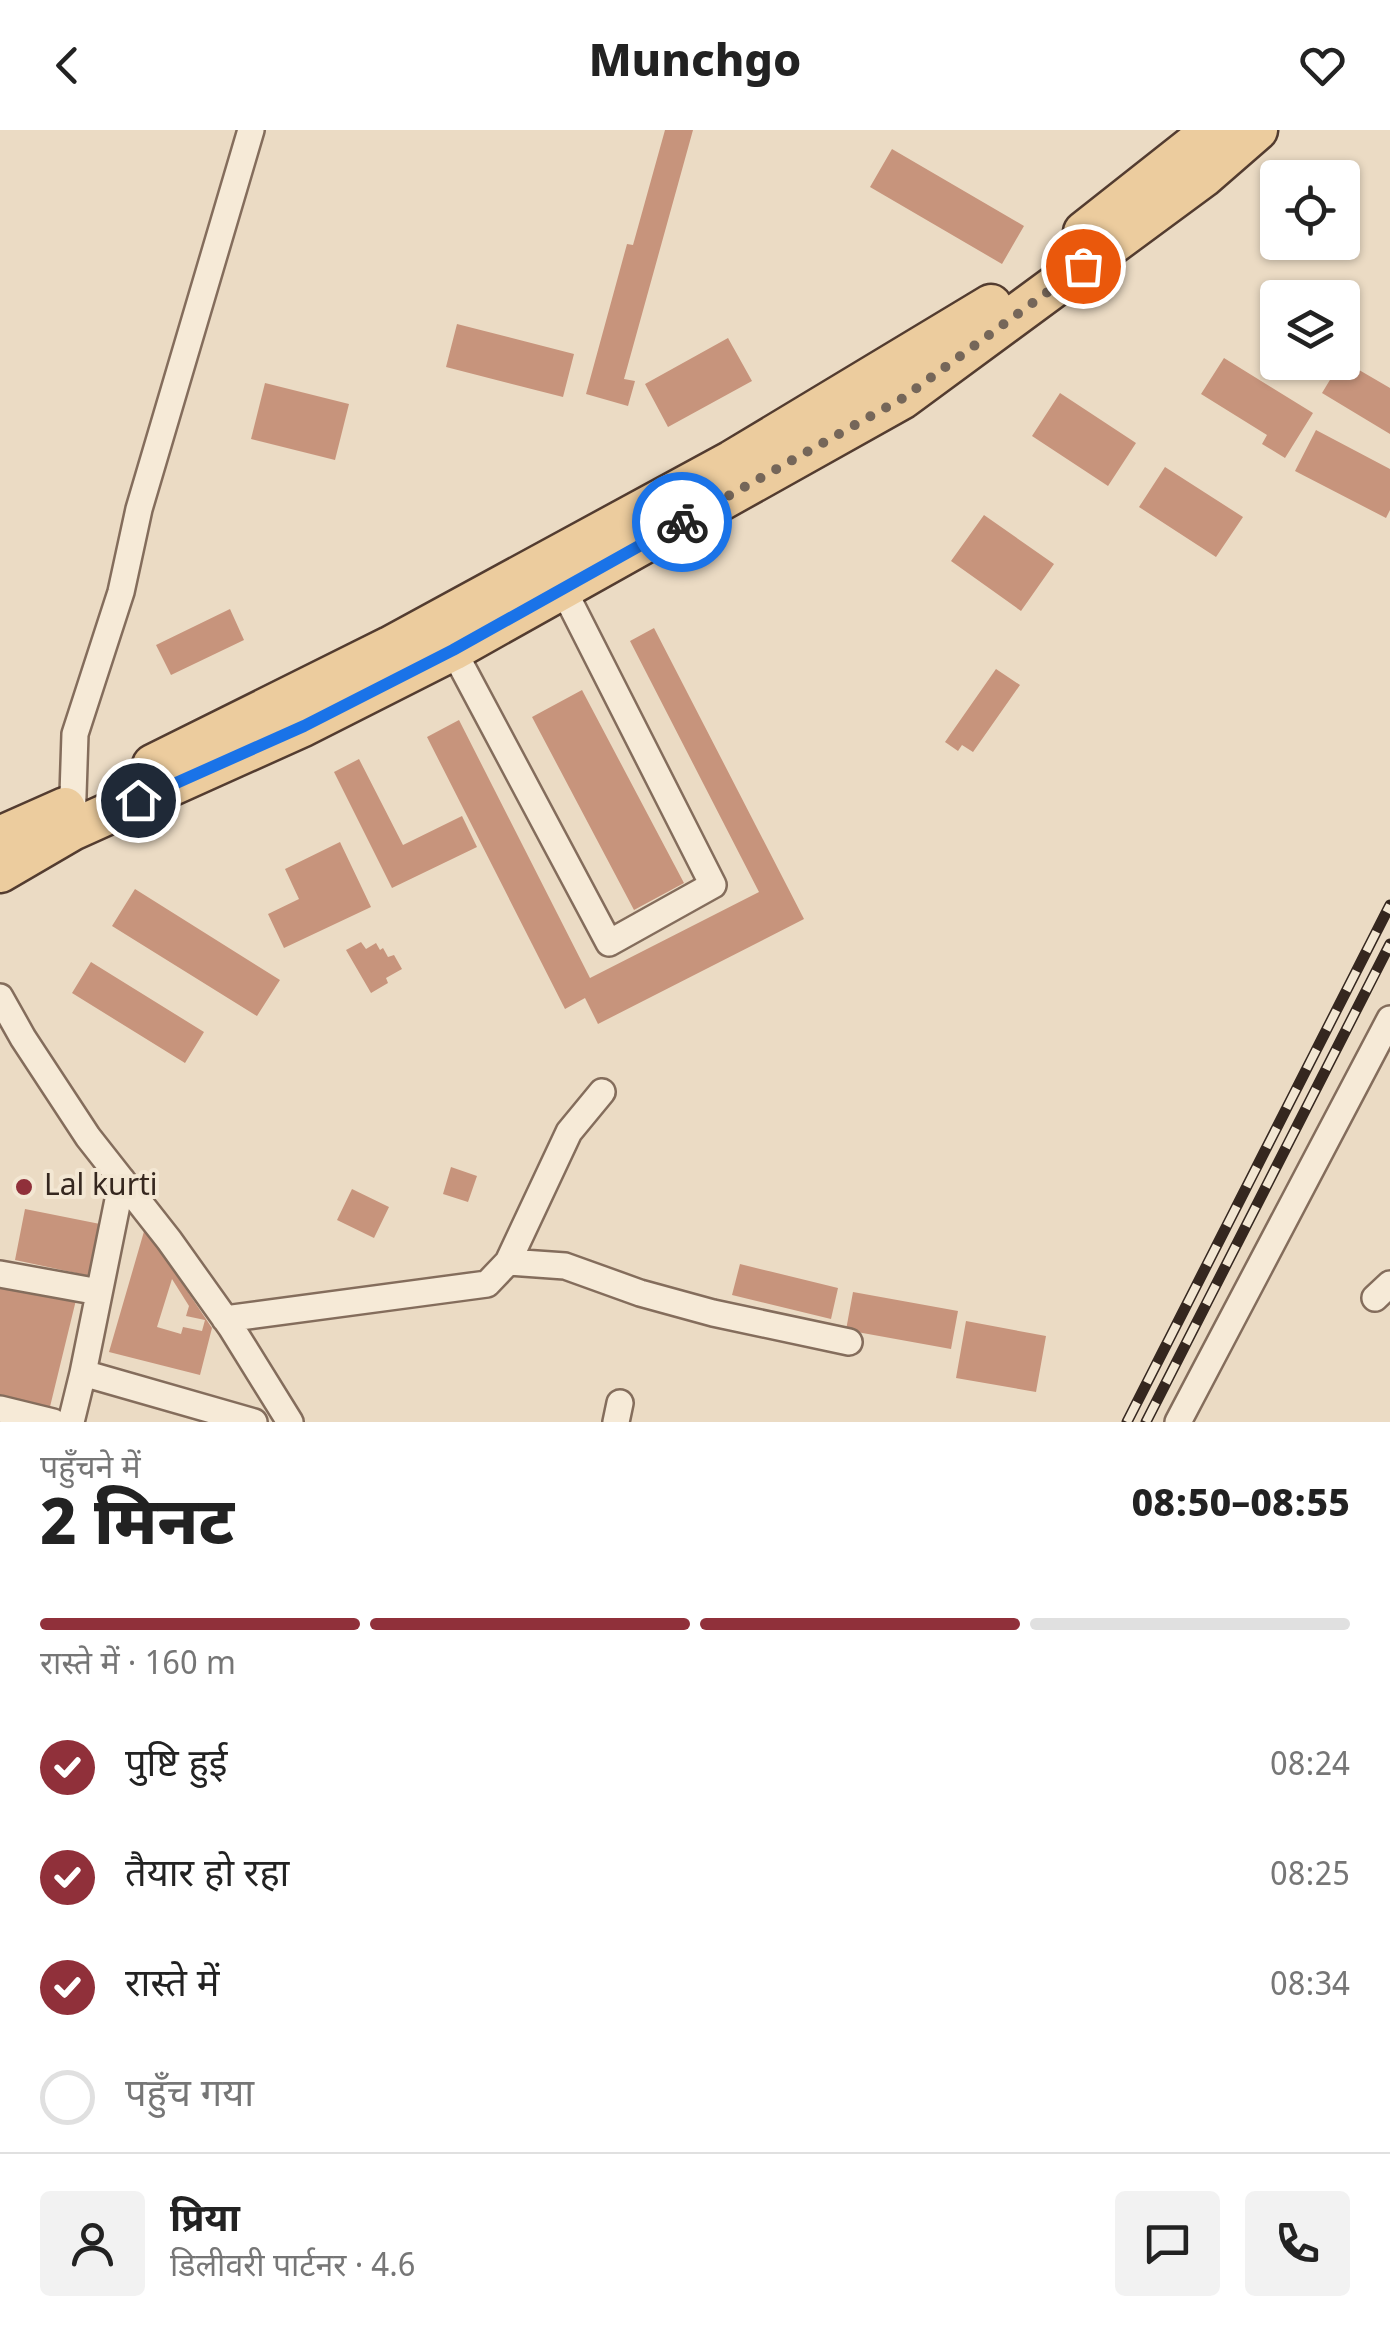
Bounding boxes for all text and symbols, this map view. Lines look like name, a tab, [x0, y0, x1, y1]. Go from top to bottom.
text: Munchgo	[589, 36, 801, 94]
icon: back	[40, 38, 95, 93]
icon: heart	[1295, 38, 1350, 93]
map controls	[1260, 160, 1360, 380]
button: locate	[1260, 160, 1360, 260]
pin	[1041, 224, 1126, 309]
icon: bag	[1056, 239, 1111, 294]
button: layers	[1260, 280, 1360, 380]
courier	[632, 472, 732, 572]
icon: bike	[655, 495, 710, 550]
pin	[96, 758, 181, 843]
icon: home	[111, 773, 166, 828]
place label: Lal kurti	[44, 1168, 158, 1207]
marker: Lal kurti	[13, 1176, 35, 1198]
text: पहुँचने में	[40, 1449, 141, 1491]
text: 08:50–08:55	[1131, 1482, 1350, 1532]
text: 2 मिनट	[40, 1486, 234, 1571]
text: रास्ते में · 160 m	[40, 1645, 236, 1687]
icon: check	[40, 1740, 95, 1795]
text: पुष्टि हुई	[125, 1742, 227, 1792]
text: 08:24	[1270, 1746, 1350, 1788]
icon: check	[40, 1850, 95, 1905]
text: तैयार हो रहा	[125, 1852, 289, 1902]
text: 08:25	[1270, 1856, 1350, 1898]
icon: check	[40, 1960, 95, 2015]
text: रास्ते में	[125, 1962, 219, 2012]
text: 08:34	[1270, 1966, 1350, 2008]
text: पहुँच गया	[125, 2072, 254, 2122]
button: person	[40, 2191, 145, 2296]
button: chat	[1115, 2191, 1220, 2296]
button: phone	[1245, 2191, 1350, 2296]
text: प्रिया	[170, 2197, 240, 2247]
text: डिलीवरी पार्टनर · 4.6	[170, 2247, 415, 2289]

